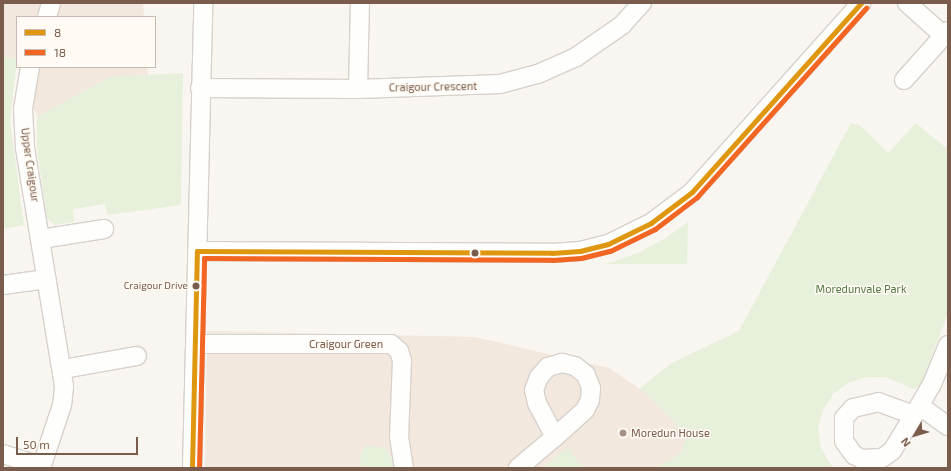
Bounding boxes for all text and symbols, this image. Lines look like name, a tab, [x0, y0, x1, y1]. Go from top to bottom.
legend	[16, 16, 156, 68]
text: 8	[54, 25, 61, 39]
text: 18	[54, 45, 66, 59]
street label: Craigour Crescent	[389, 80, 477, 94]
street label: Upper Craigour	[18, 127, 42, 203]
unlabelled marker	[470, 248, 480, 258]
place label: Craigour Drive	[123, 280, 188, 292]
marker: Craigour Drive	[191, 281, 201, 291]
park label: Moredunvale Park	[816, 282, 906, 296]
street label: Craigour Green	[309, 337, 383, 351]
north arrow	[895, 415, 935, 455]
place label: Moredun House	[631, 426, 710, 440]
marker: Moredun House	[618, 428, 628, 438]
scale bar	[18, 429, 140, 455]
text: N	[898, 436, 913, 450]
text: 50 m	[23, 437, 50, 451]

